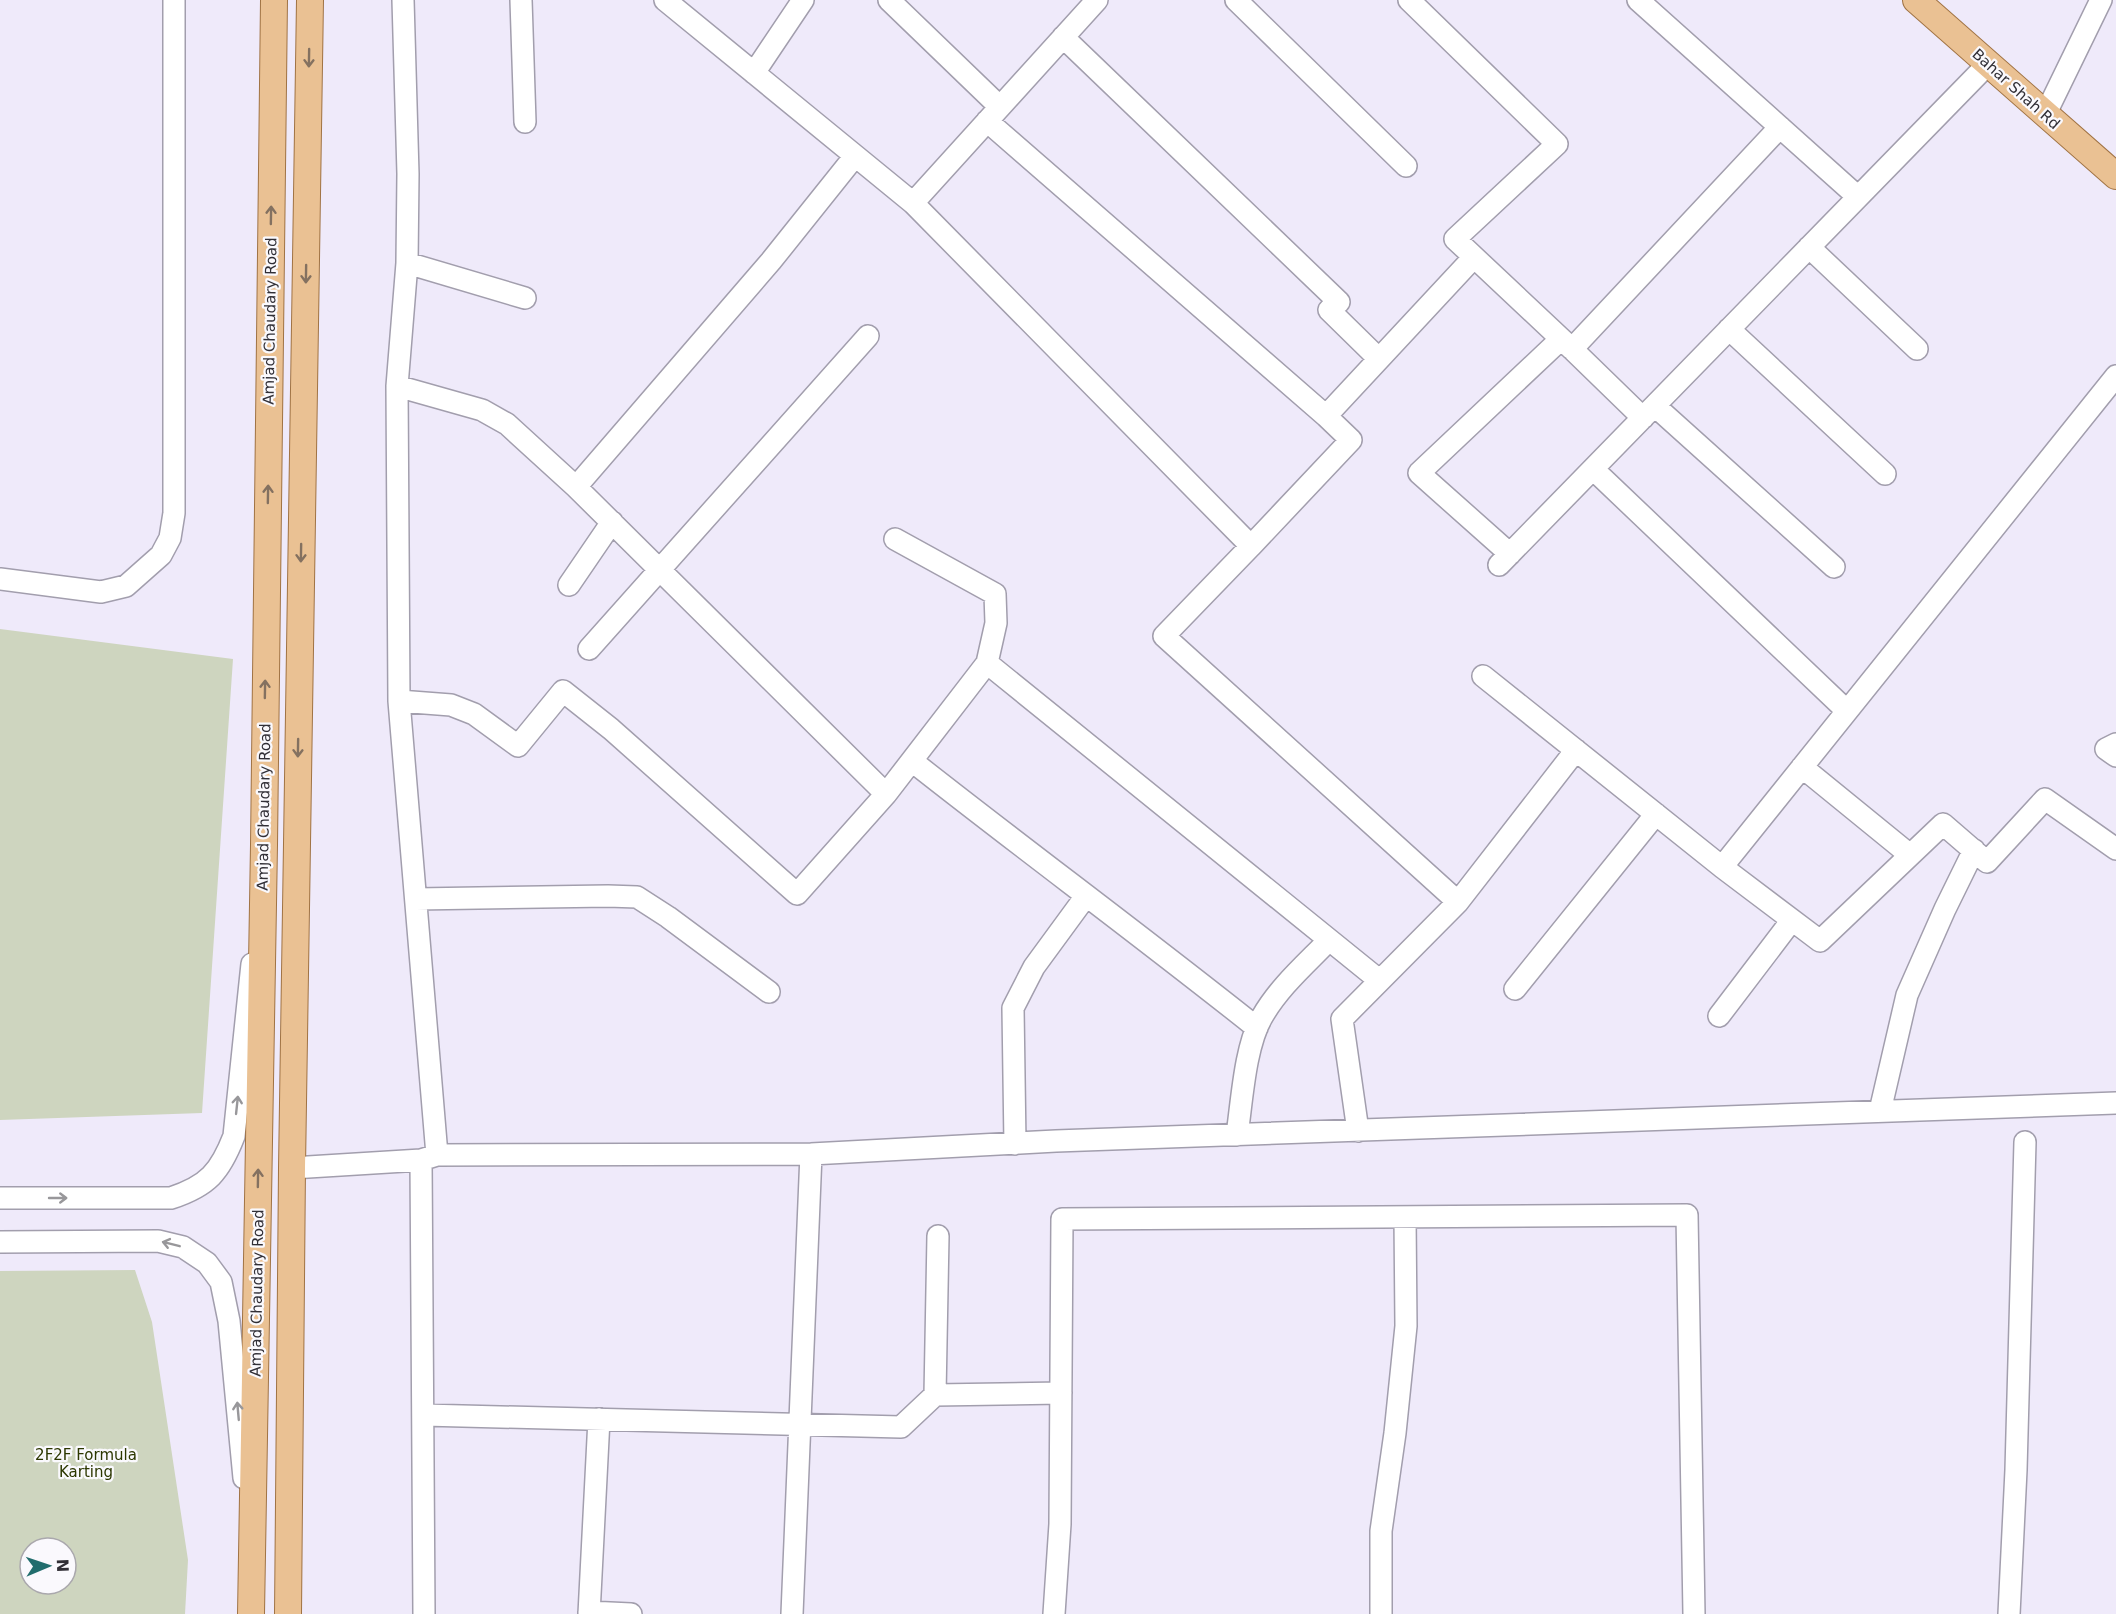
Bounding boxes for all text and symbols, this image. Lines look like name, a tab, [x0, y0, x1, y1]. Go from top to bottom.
street label: Bahar Shah Rd	[1969, 45, 2063, 133]
one-way arrow	[303, 48, 315, 68]
one-way arrow	[265, 205, 277, 225]
street label: Amjad Chaudary Road	[260, 237, 280, 405]
one-way arrow	[300, 264, 311, 284]
one-way arrow	[262, 484, 274, 504]
one-way arrow	[296, 543, 307, 563]
one-way arrow	[260, 679, 271, 699]
street label: Amjad Chaudary Road	[254, 723, 274, 891]
one-way arrow	[293, 738, 304, 758]
one-way arrow	[232, 1096, 243, 1116]
one-way arrow	[253, 1168, 264, 1188]
one-way arrow	[48, 1192, 68, 1204]
street label: Amjad Chaudary Road	[247, 1209, 267, 1377]
one-way arrow	[162, 1237, 181, 1249]
one-way arrow	[232, 1402, 243, 1422]
park label: 2F2F Formula Karting	[35, 1446, 137, 1481]
north arrow	[18, 1536, 78, 1596]
text: N	[53, 1558, 72, 1573]

